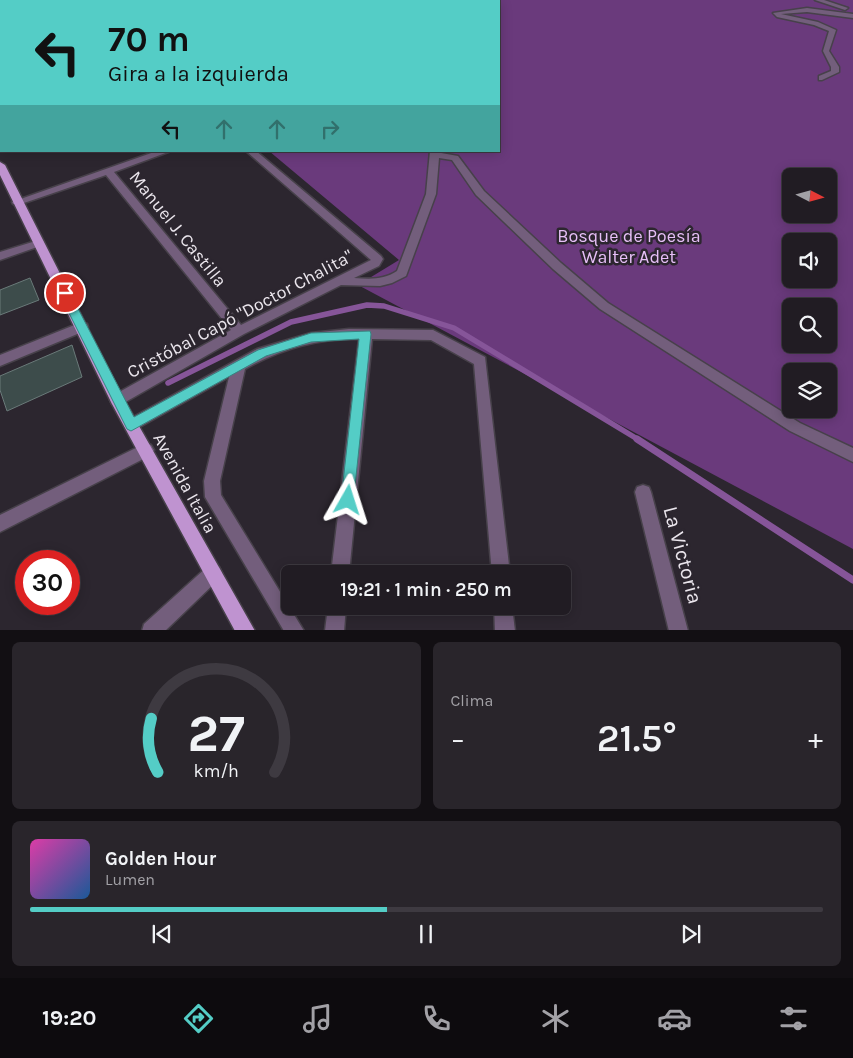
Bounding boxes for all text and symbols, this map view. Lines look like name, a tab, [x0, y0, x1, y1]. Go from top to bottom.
text: 70 m	[108, 19, 190, 60]
icon: left	[25, 20, 90, 85]
text: Gira a la izquierda	[108, 61, 289, 87]
icon: left	[157, 115, 185, 143]
icon: ahead	[210, 115, 238, 143]
icon: ahead	[263, 115, 291, 143]
icon: right	[316, 115, 344, 143]
street label: Manuel J. Castilla	[125, 167, 231, 291]
north arrow	[782, 168, 838, 222]
map controls	[782, 168, 837, 418]
park label: Bosque de Poesía Walter Adet	[557, 225, 701, 268]
button: sound	[782, 233, 837, 288]
street label: Cristóbal Capó "Doctor Chalita"	[123, 245, 357, 383]
pin	[44, 272, 86, 314]
icon: arrive	[51, 279, 79, 307]
button: search	[782, 298, 837, 353]
button: layers	[782, 363, 837, 418]
street label: Avenida Italia	[148, 429, 222, 537]
position arrow	[321, 473, 373, 525]
street label: La Victoria	[658, 504, 708, 606]
speed limit sign: 30	[15, 550, 80, 615]
text: 19:21 · 1 min · 250 m	[340, 579, 512, 601]
text: Clima	[451, 691, 493, 710]
text: 27	[188, 703, 245, 764]
text: 21.5°	[597, 716, 677, 761]
text: −	[451, 722, 465, 755]
text: +	[808, 722, 823, 755]
text: km/h	[194, 761, 239, 782]
text: Golden Hour	[105, 848, 216, 870]
text: Lumen	[105, 870, 155, 889]
icon: previous	[148, 920, 176, 948]
icon: pause	[412, 920, 440, 948]
icon: next	[677, 920, 705, 948]
icon: directions	[181, 1001, 216, 1036]
icon: music	[300, 1001, 335, 1036]
icon: phone	[419, 1001, 454, 1036]
icon: climate	[538, 1001, 573, 1036]
icon: car	[657, 1001, 692, 1036]
icon: filters	[776, 1001, 811, 1036]
text: 19:20	[42, 1005, 96, 1031]

